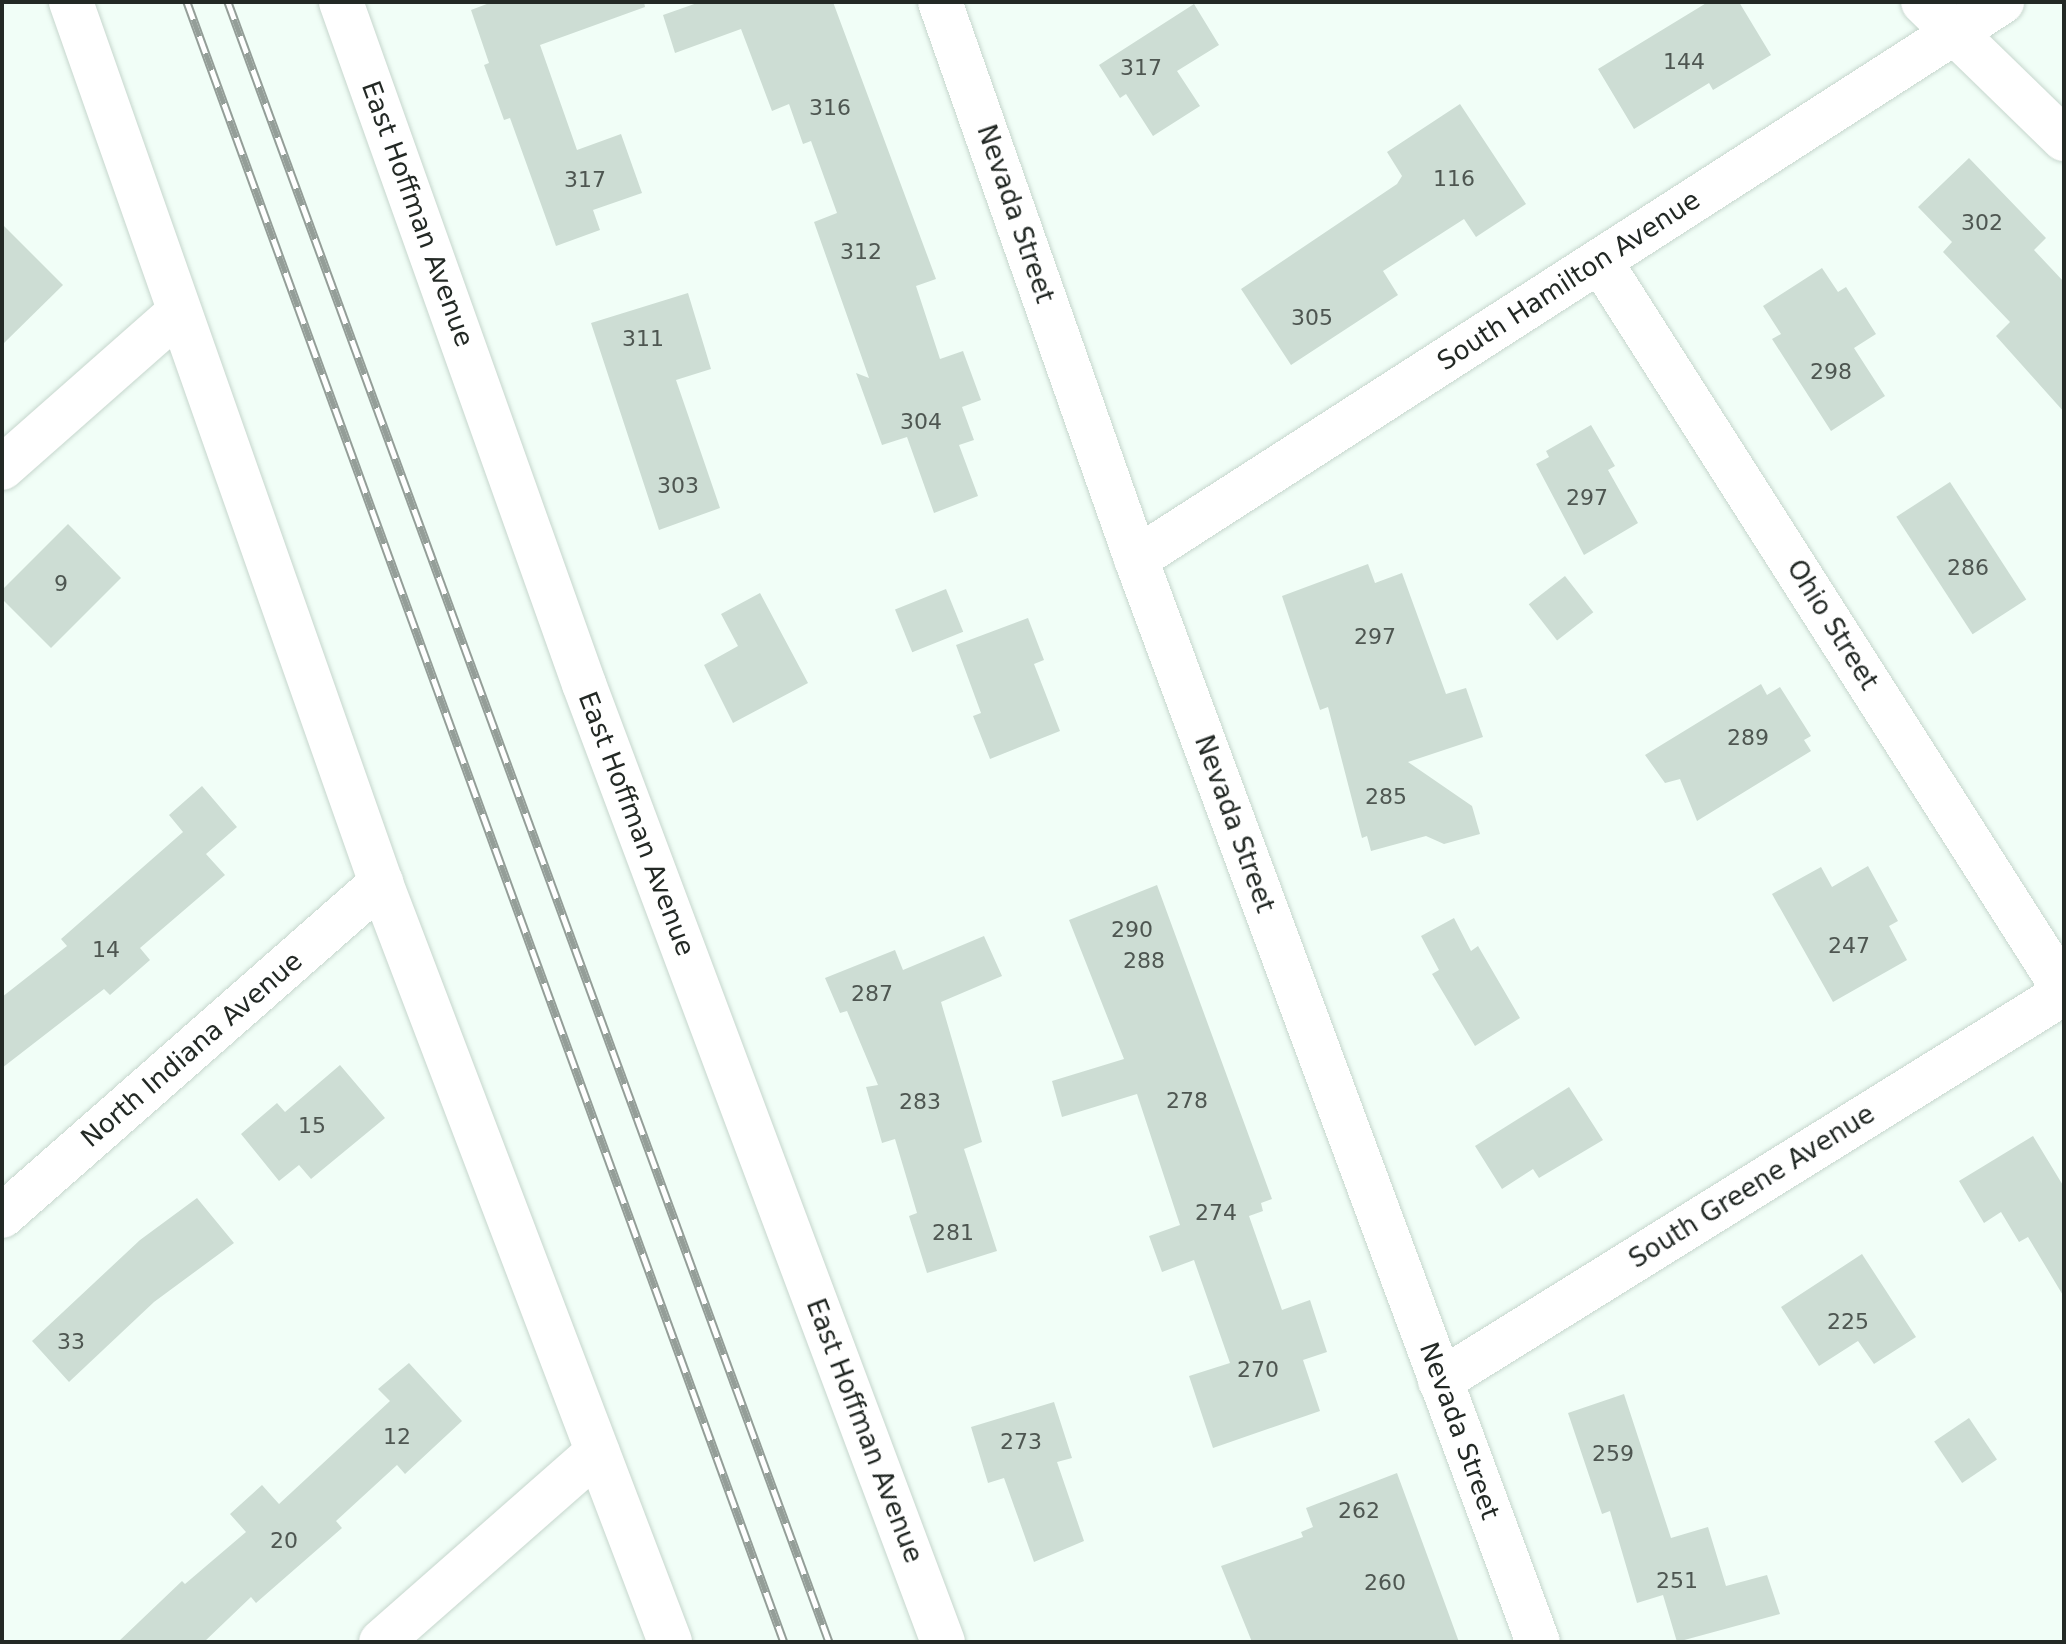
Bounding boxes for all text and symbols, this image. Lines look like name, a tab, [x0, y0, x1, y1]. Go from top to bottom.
house number: 144	[1663, 49, 1705, 75]
house number: 317	[1120, 55, 1162, 81]
street label: East Hoffman Avenue	[354, 77, 480, 351]
house number: 316	[809, 95, 851, 121]
street label: Nevada Street	[970, 121, 1060, 307]
house number: 116	[1433, 166, 1475, 192]
house number: 317	[564, 167, 606, 193]
street label: South Hamilton Avenue	[1432, 184, 1706, 378]
house number: 302	[1961, 210, 2003, 236]
house number: 312	[840, 239, 882, 265]
house number: 305	[1291, 305, 1333, 331]
house number: 311	[622, 326, 664, 352]
house number: 298	[1810, 359, 1852, 385]
house number: 304	[900, 409, 942, 435]
house number: 303	[657, 473, 699, 499]
house number: 297	[1566, 485, 1608, 511]
street label: Ohio Street	[1780, 554, 1884, 696]
house number: 286	[1947, 555, 1989, 581]
house number: 9	[54, 571, 68, 597]
house number: 297	[1354, 624, 1396, 650]
street label: East Hoffman Avenue	[571, 688, 701, 960]
house number: 289	[1727, 725, 1769, 751]
street label: Nevada Street	[1187, 731, 1281, 917]
house number: 285	[1365, 784, 1407, 810]
house number: 290	[1111, 917, 1153, 943]
house number: 247	[1828, 933, 1870, 959]
house number: 14	[92, 937, 120, 963]
street label: North Indiana Avenue	[75, 946, 309, 1154]
house number: 288	[1123, 948, 1165, 974]
house number: 287	[851, 981, 893, 1007]
house number: 278	[1166, 1088, 1208, 1114]
house number: 283	[899, 1089, 941, 1115]
street label: South Greene Avenue	[1624, 1099, 1880, 1275]
house number: 15	[298, 1113, 326, 1139]
house number: 274	[1195, 1200, 1237, 1226]
house number: 281	[932, 1220, 974, 1246]
street label: East Hoffman Avenue	[799, 1295, 929, 1567]
house number: 225	[1827, 1309, 1869, 1335]
house number: 33	[57, 1329, 85, 1355]
street label: Nevada Street	[1412, 1338, 1506, 1524]
house number: 270	[1237, 1357, 1279, 1383]
house number: 12	[383, 1424, 411, 1450]
house number: 273	[1000, 1429, 1042, 1455]
house number: 259	[1592, 1441, 1634, 1467]
house number: 262	[1338, 1498, 1380, 1524]
house number: 20	[270, 1528, 298, 1554]
house number: 251	[1656, 1568, 1698, 1594]
house number: 260	[1364, 1570, 1406, 1596]

